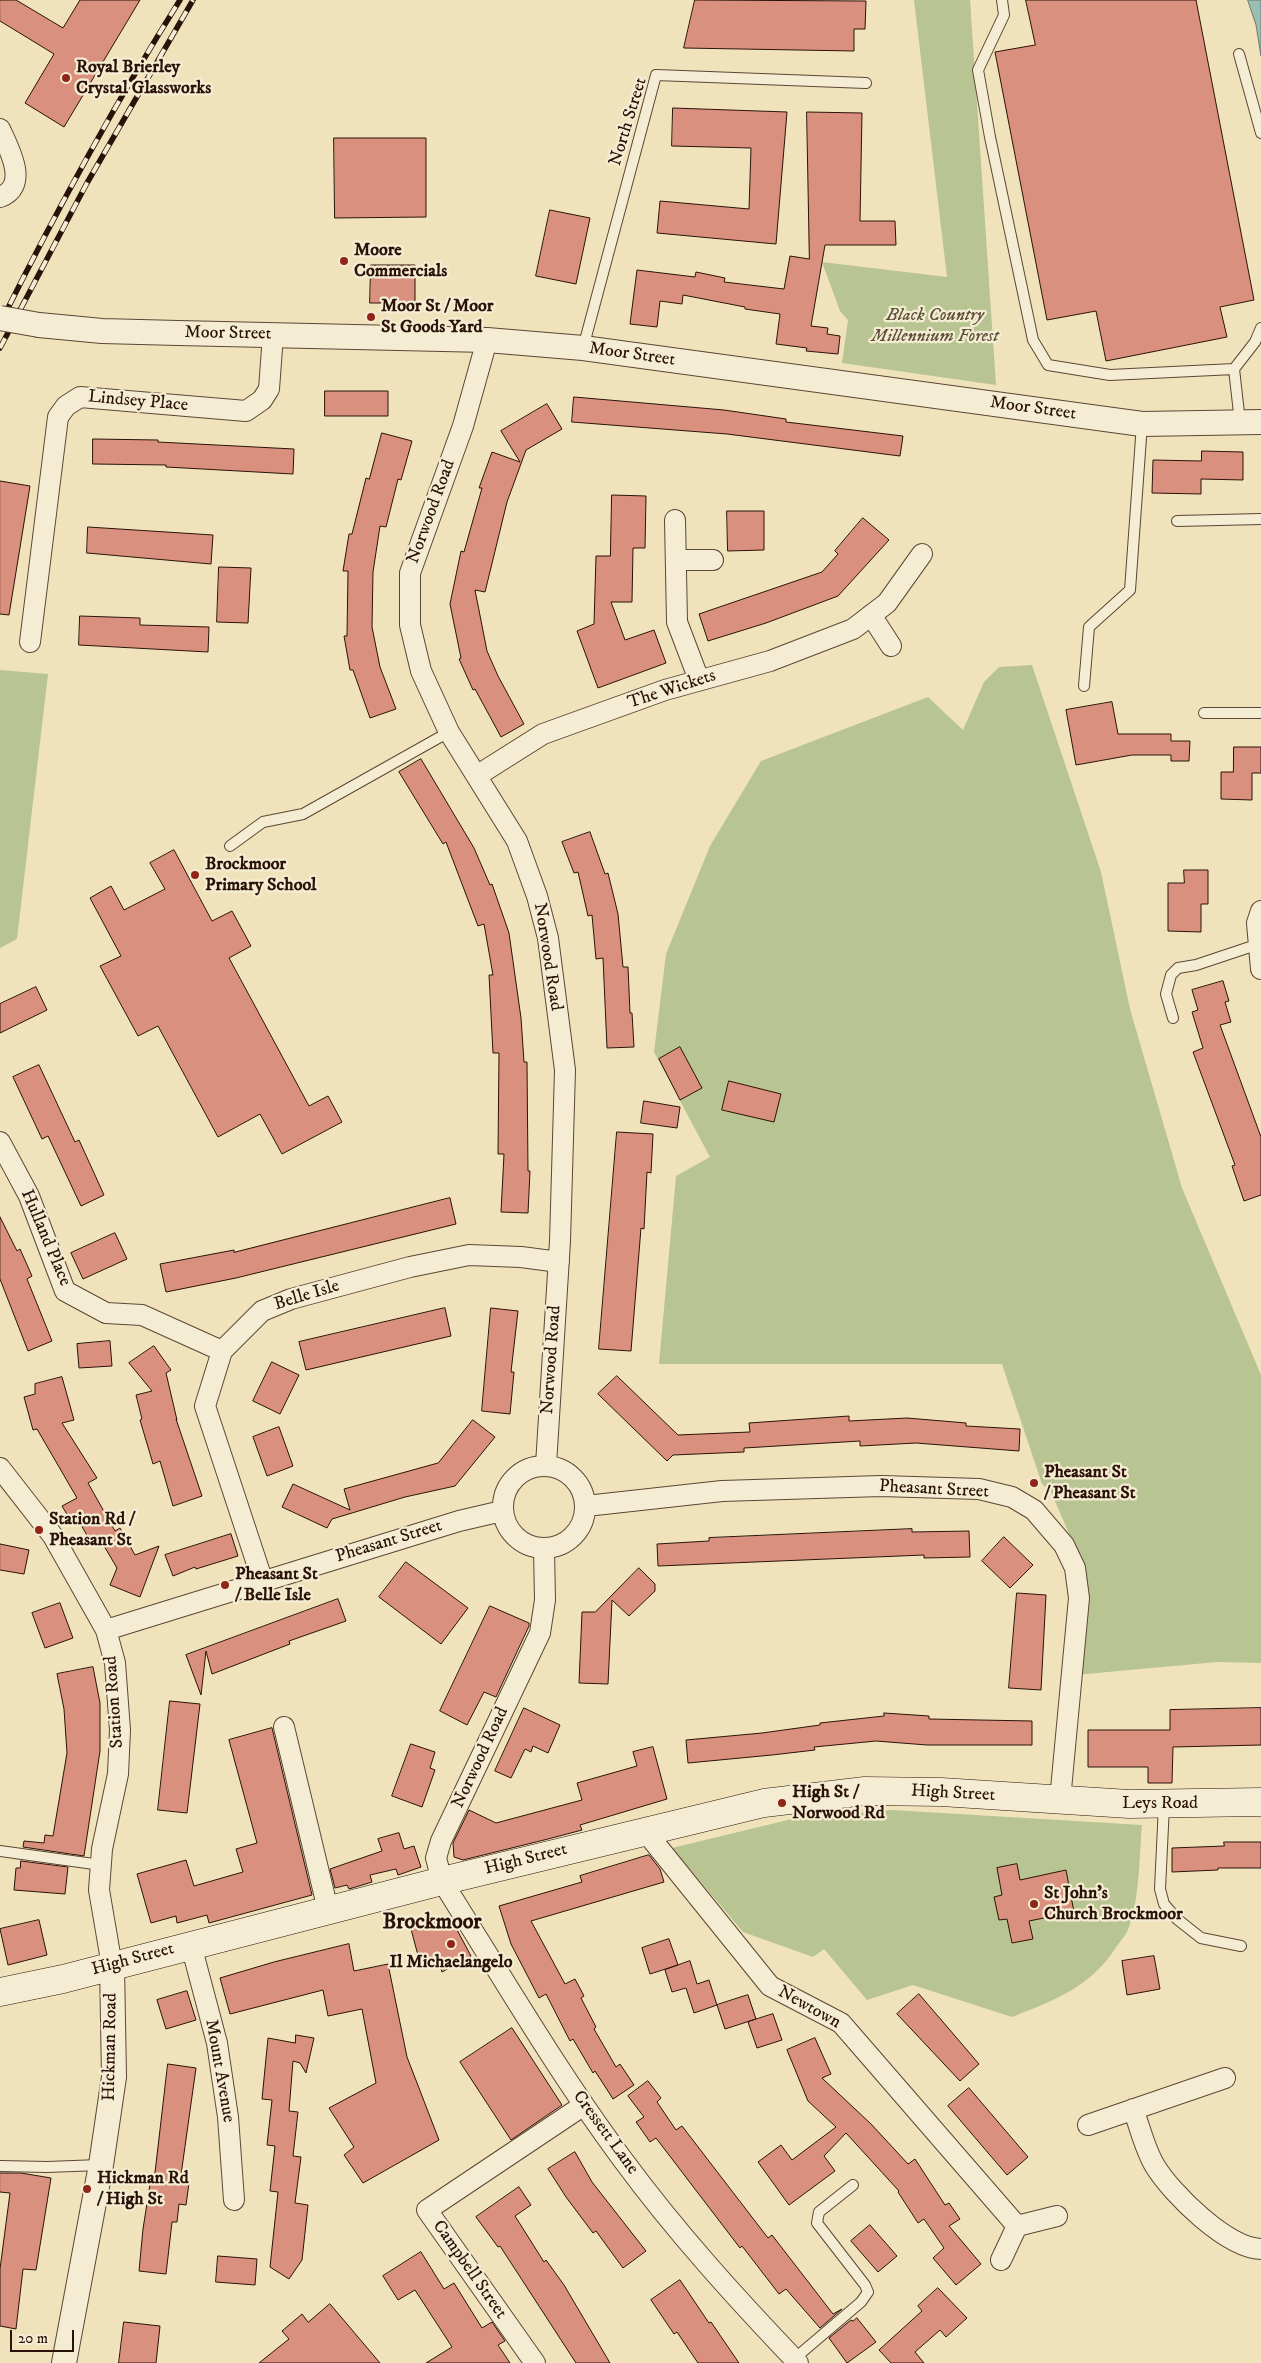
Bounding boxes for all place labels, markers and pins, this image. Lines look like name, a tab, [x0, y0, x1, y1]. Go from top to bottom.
place label: Royal Brierley Crystal Glassworks	[76, 57, 211, 100]
marker: Royal Brierley Crystal Glassworks	[60, 72, 72, 84]
place label: Moore Commercials	[354, 240, 447, 282]
marker: Moore Commercials	[338, 255, 350, 267]
place label: Moor St / Moor St Goods Yard	[381, 296, 493, 338]
marker: Moor St / Moor St Goods Yard	[365, 311, 377, 323]
place label: Brockmoor Primary School	[205, 854, 316, 896]
marker: Brockmoor Primary School	[189, 869, 201, 881]
place label: Pheasant St / Pheasant St	[1044, 1462, 1135, 1505]
marker: Pheasant St / Pheasant St	[1028, 1477, 1040, 1489]
place label: Station Rd / Pheasant St	[49, 1509, 134, 1552]
marker: Station Rd / Pheasant St	[33, 1524, 45, 1536]
place label: Pheasant St / Belle Isle	[235, 1564, 318, 1606]
marker: Pheasant St / Belle Isle	[219, 1579, 231, 1591]
place label: High St / Norwood Rd	[792, 1782, 885, 1825]
marker: High St / Norwood Rd	[776, 1797, 788, 1809]
place label: St John's Church Brockmoor	[1044, 1883, 1183, 1926]
marker: St John's Church Brockmoor	[1028, 1898, 1040, 1910]
marker: Il Michaelangelo	[445, 1938, 457, 1950]
place label: Il Michaelangelo	[390, 1952, 512, 1974]
place label: Hickman Rd / High St	[97, 2168, 189, 2210]
marker: Hickman Rd / High St	[81, 2183, 93, 2195]

